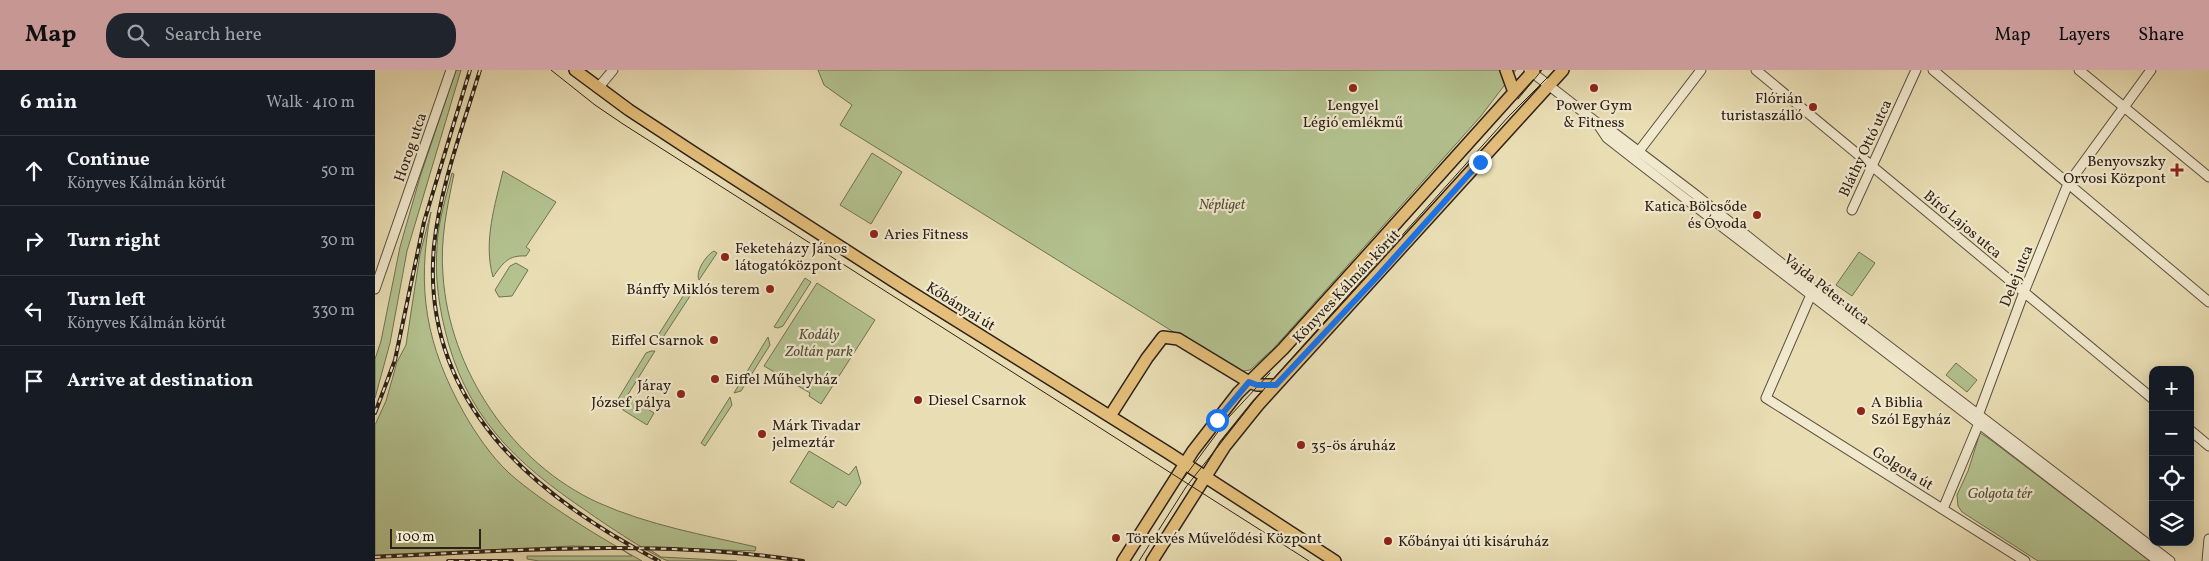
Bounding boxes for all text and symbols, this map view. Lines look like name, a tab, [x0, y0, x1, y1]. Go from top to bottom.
search box	[106, 13, 456, 58]
text: Map	[25, 18, 76, 52]
icon: search	[124, 21, 152, 49]
text: Search here	[164, 22, 262, 48]
text: Map	[1994, 23, 2030, 48]
text: Layers	[2058, 23, 2110, 48]
text: Share	[2138, 23, 2184, 48]
marker: Lengyel Légió emlékmű	[1347, 82, 1359, 94]
marker: Power Gym & Fitness	[1588, 82, 1600, 94]
text: 6 min	[20, 88, 77, 117]
place label: Flórián turistaszálló	[1721, 89, 1803, 127]
text: Walk · 410 m	[266, 92, 355, 114]
place label: Lengyel Légió emlékmű	[1303, 96, 1403, 134]
place label: Power Gym & Fitness	[1556, 96, 1632, 134]
street label: Bláthy Ottó utca	[1835, 96, 1898, 201]
marker: Flórián turistaszálló	[1807, 101, 1819, 113]
street label: Horog utca	[390, 110, 433, 185]
text: Continue	[67, 147, 150, 173]
route end	[1469, 151, 1492, 174]
place label: Benyovszky Orvosi Központ	[2063, 152, 2166, 190]
icon: ahead	[20, 157, 48, 185]
text: 50 m	[321, 160, 355, 182]
marker: Benyovszky Orvosi Központ	[2170, 163, 2184, 177]
text: Könyves Kálmán körút	[67, 173, 226, 195]
street label: Bíró Lajos utca	[1918, 186, 2006, 264]
park label: Népliget	[1199, 195, 1247, 216]
place label: Katica Bölcsőde és Óvoda	[1644, 197, 1747, 235]
marker: Katica Bölcsőde és Óvoda	[1751, 209, 1763, 221]
place label: Aries Fitness	[884, 225, 969, 246]
street label: Könyves Kálmán körút	[1289, 225, 1406, 349]
icon: right	[20, 227, 48, 255]
text: Turn right	[67, 228, 160, 254]
marker: Aries Fitness	[868, 228, 880, 240]
text: 30 m	[320, 230, 355, 252]
place label: Feketeházy János látogatóközpont	[735, 239, 847, 277]
street label: Delej utca	[1996, 243, 2039, 310]
street label: Vajda Péter utca	[1778, 250, 1874, 331]
marker: Feketeházy János látogatóközpont	[719, 251, 731, 263]
street label: Kőbányai út	[921, 278, 999, 337]
place label: Bánffy Miklós terem	[626, 280, 760, 301]
marker: Bánffy Miklós terem	[764, 283, 776, 295]
text: Turn left	[67, 287, 146, 313]
icon: left	[20, 297, 48, 325]
text: 330 m	[312, 300, 355, 322]
text: Könyves Kálmán körút	[67, 313, 226, 335]
park label: Kodály Zoltán park	[784, 325, 853, 363]
place label: Eiffel Csarnok	[611, 331, 704, 352]
marker: Eiffel Csarnok	[708, 334, 720, 346]
map controls	[2149, 366, 2194, 546]
button: +	[2149, 366, 2194, 411]
icon: arrive	[20, 367, 48, 395]
text: Arrive at destination	[67, 368, 253, 394]
place label: Eiffel Műhelyház	[725, 370, 838, 391]
marker: Eiffel Műhelyház	[709, 373, 721, 385]
place label: Járay József pálya	[591, 376, 671, 414]
marker: Járay József pálya	[675, 388, 687, 400]
place label: Diesel Csarnok	[928, 391, 1027, 412]
place label: A Biblia Szól Egyház	[1871, 393, 1951, 431]
marker: Diesel Csarnok	[912, 394, 924, 406]
marker: A Biblia Szól Egyház	[1855, 405, 1867, 417]
route start	[1206, 409, 1229, 432]
button: −	[2149, 411, 2194, 456]
place label: Márk Tivadar jelmeztár	[772, 416, 861, 454]
marker: Márk Tivadar jelmeztár	[756, 428, 768, 440]
place label: 35-ös áruház	[1311, 436, 1396, 457]
marker: 35-ös áruház	[1295, 439, 1307, 451]
street label: Golgota út	[1868, 442, 1937, 496]
button: locate	[2149, 456, 2194, 501]
park label: Golgota tér	[1967, 484, 2033, 505]
button: layers	[2149, 501, 2194, 546]
scale bar	[390, 526, 481, 549]
text: 100 m	[397, 528, 435, 547]
place label: Törekvés Művelődési Központ	[1126, 529, 1322, 550]
marker: Törekvés Művelődési Központ	[1110, 532, 1122, 544]
place label: Kőbányai úti kisáruház	[1398, 532, 1549, 553]
marker: Kőbányai úti kisáruház	[1382, 535, 1394, 547]

